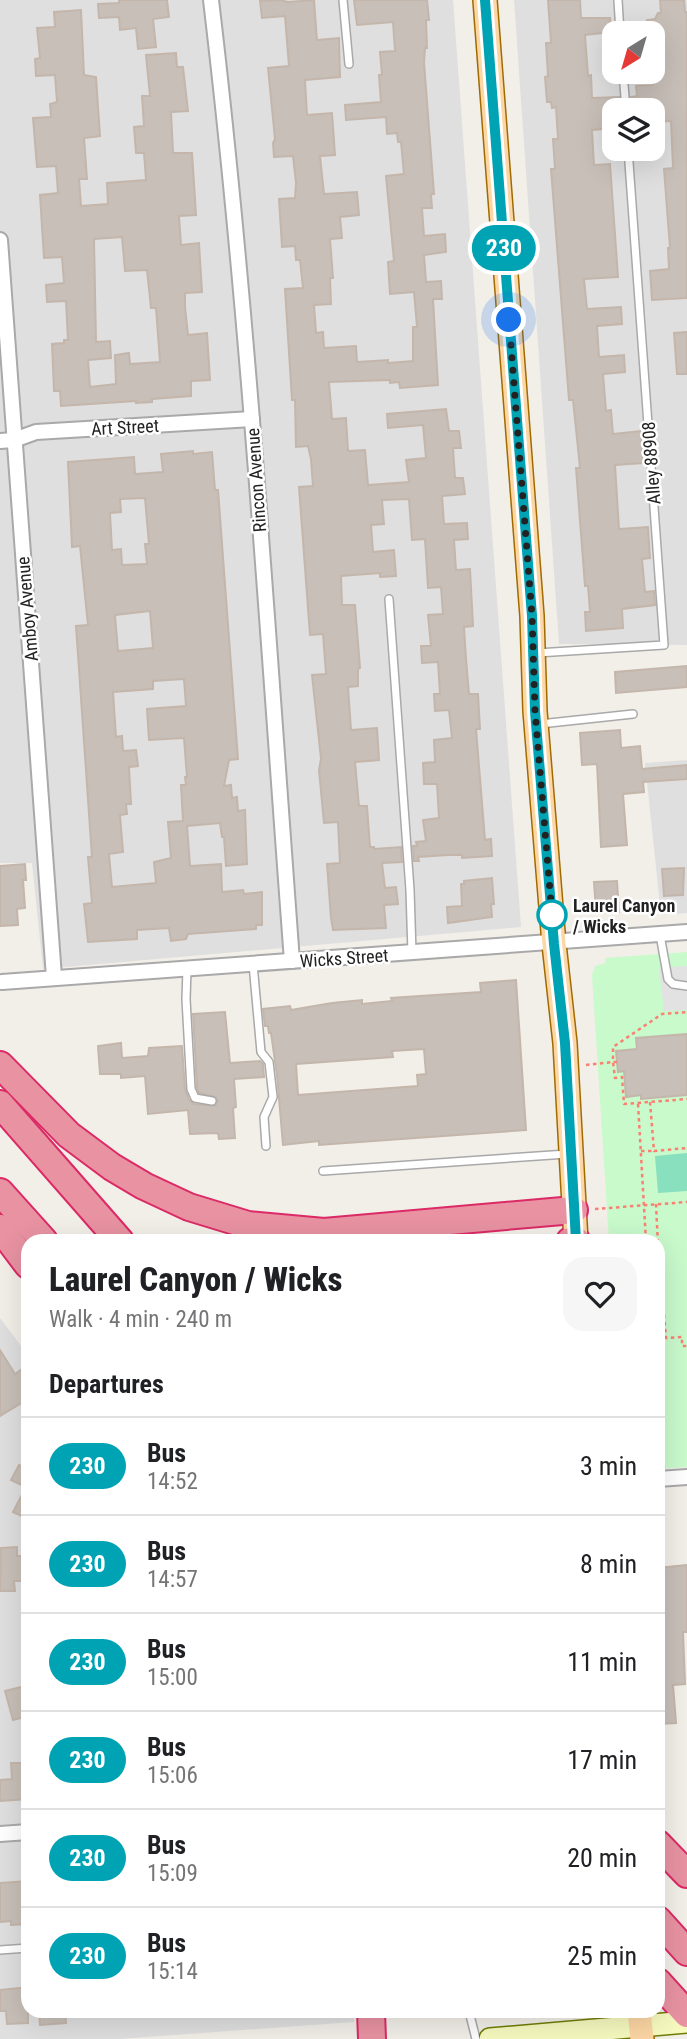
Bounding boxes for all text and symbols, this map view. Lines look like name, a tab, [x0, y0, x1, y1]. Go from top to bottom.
north arrow	[602, 21, 665, 84]
map controls	[602, 21, 665, 161]
button: layers	[602, 98, 665, 161]
line badge: 230	[464, 225, 544, 271]
text: 230	[486, 234, 522, 262]
your location	[491, 302, 526, 337]
street label: Art Street	[91, 415, 159, 439]
street label: Alley 88908	[638, 421, 664, 505]
street label: Rincon Avenue	[242, 427, 270, 533]
street label: Amboy Avenue	[12, 556, 42, 662]
place label: Laurel Canyon / Wicks	[572, 895, 675, 937]
marker: Laurel Canyon / Wicks	[537, 900, 567, 930]
street label: Wicks Street	[299, 944, 389, 972]
button: heart	[563, 1257, 637, 1331]
text: Laurel Canyon / Wicks	[49, 1260, 342, 1299]
text: Walk · 4 min · 240 m	[49, 1306, 232, 1333]
text: Departures	[49, 1369, 164, 1399]
text: Bus	[147, 1438, 186, 1468]
text: 3 min	[580, 1451, 637, 1481]
text: 230	[69, 1452, 106, 1480]
text: 14:52	[147, 1468, 198, 1495]
text: Bus	[147, 1536, 186, 1566]
text: 8 min	[580, 1549, 637, 1579]
text: 230	[69, 1550, 106, 1578]
text: 14:57	[147, 1566, 198, 1593]
text: Bus	[147, 1634, 186, 1664]
text: 11 min	[567, 1647, 637, 1677]
text: 230	[69, 1648, 106, 1676]
text: 15:00	[147, 1664, 198, 1691]
text: Bus	[147, 1732, 186, 1762]
text: 17 min	[567, 1745, 637, 1775]
text: 230	[69, 1746, 106, 1774]
text: 15:06	[147, 1762, 198, 1789]
text: Bus	[147, 1830, 186, 1860]
text: 20 min	[567, 1843, 637, 1873]
text: 230	[69, 1844, 106, 1872]
text: 15:09	[147, 1860, 198, 1887]
text: Bus	[147, 1928, 186, 1958]
text: 25 min	[567, 1941, 637, 1971]
text: 230	[69, 1942, 106, 1970]
text: 15:14	[147, 1958, 198, 1985]

